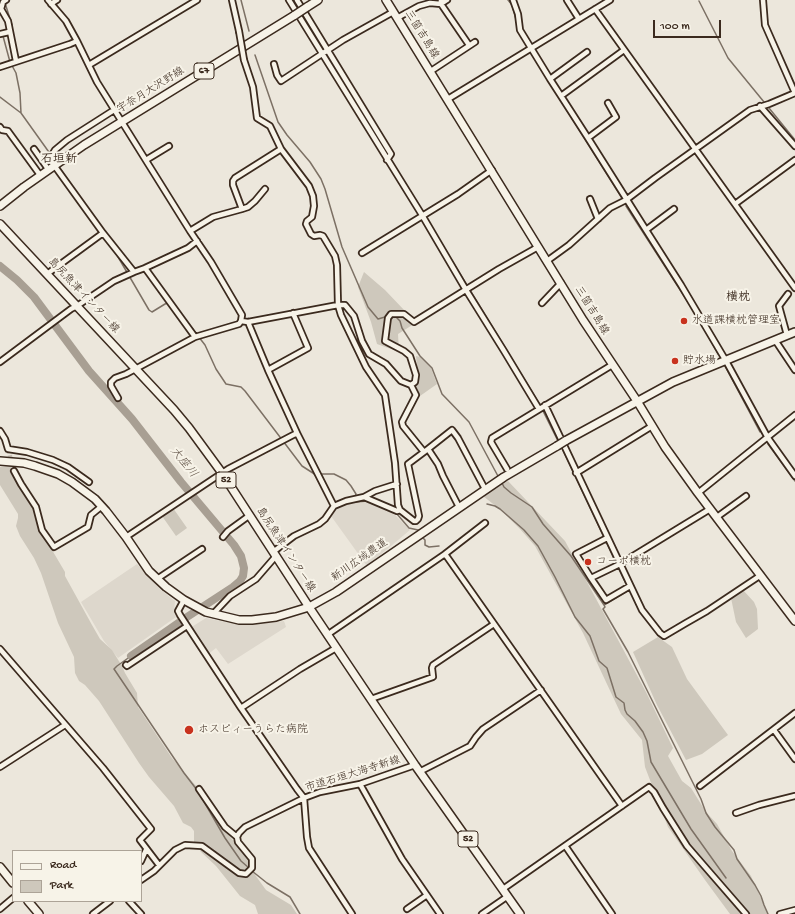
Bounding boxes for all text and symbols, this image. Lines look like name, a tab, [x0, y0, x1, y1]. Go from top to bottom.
street label: 三箇吉島線	[401, 8, 441, 62]
scale bar	[655, 12, 723, 38]
text: 100 m	[660, 20, 690, 34]
road number: 67	[194, 63, 214, 79]
street label: 宇奈月大沢野線	[115, 65, 187, 117]
district label: 石垣新	[41, 153, 77, 167]
street label: 島尻魚津インター線	[44, 255, 122, 337]
street label: 三箇吉島線	[571, 284, 611, 338]
district label: 横枕	[726, 291, 750, 305]
place label: 水道課横枕管理室	[692, 314, 780, 328]
marker: 水道課横枕管理室	[679, 316, 689, 326]
place label: 貯水場	[683, 354, 716, 368]
marker: 貯水場	[670, 356, 680, 366]
water label: 大座川	[166, 444, 200, 482]
road number: 52	[216, 472, 236, 488]
street label: 島尻魚津インター線	[253, 505, 317, 595]
street label: 新川広域農道	[329, 537, 391, 585]
place label: コーポ横枕	[596, 555, 651, 569]
marker: コーポ横枕	[583, 557, 593, 567]
place label: ホスピィーうらた病院	[198, 723, 308, 737]
marker: ホスピィーうらた病院	[183, 724, 195, 736]
street label: 市道石垣大海寺新線	[304, 754, 402, 796]
road number: 52	[458, 831, 478, 847]
legend	[12, 850, 142, 902]
text: Road	[50, 859, 76, 873]
text: Park	[50, 879, 73, 893]

